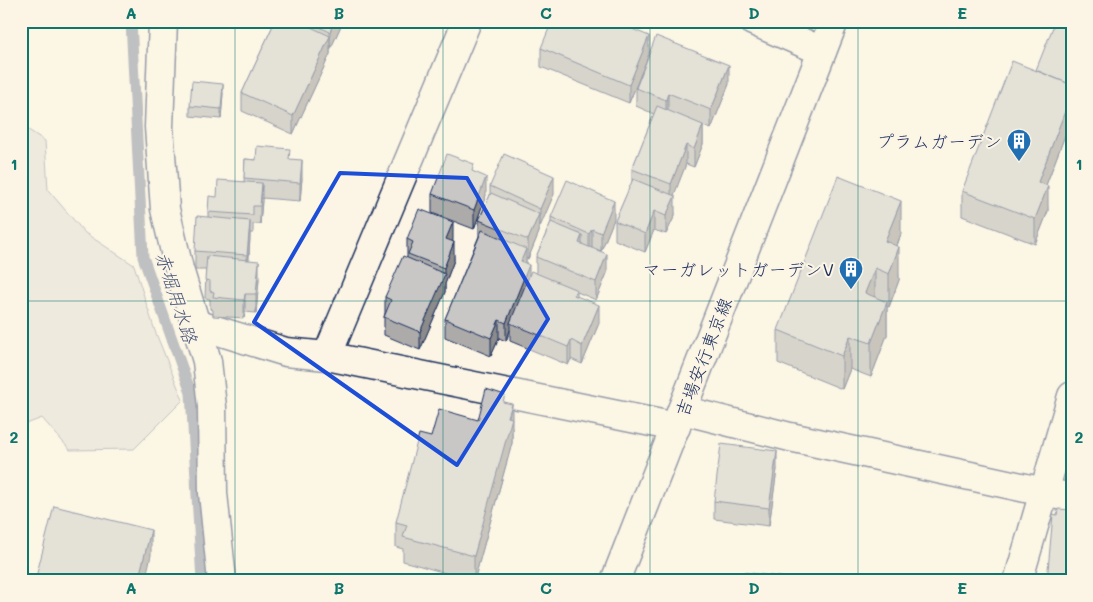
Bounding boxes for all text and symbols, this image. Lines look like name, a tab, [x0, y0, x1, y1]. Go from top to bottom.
text: A	[125, 2, 137, 23]
text: B	[334, 2, 344, 23]
text: C	[540, 2, 552, 23]
text: D	[748, 2, 760, 23]
text: E	[957, 2, 967, 23]
building icon: プラムガーデン	[1006, 128, 1032, 162]
place label: プラムガーデン	[876, 129, 1002, 153]
text: 1	[10, 153, 18, 174]
text: 1	[1075, 153, 1083, 174]
water label: 赤堀用水路	[150, 248, 204, 347]
building icon: マーガレットガーデンV	[838, 256, 864, 290]
place label: マーガレットガーデンV	[642, 257, 834, 281]
street label: 吉場安行東京線	[669, 294, 737, 420]
text: 2	[10, 426, 19, 447]
text: 2	[1075, 426, 1084, 447]
text: A	[125, 577, 137, 598]
text: B	[334, 577, 344, 598]
text: C	[540, 577, 552, 598]
text: D	[748, 577, 760, 598]
text: E	[957, 577, 967, 598]

